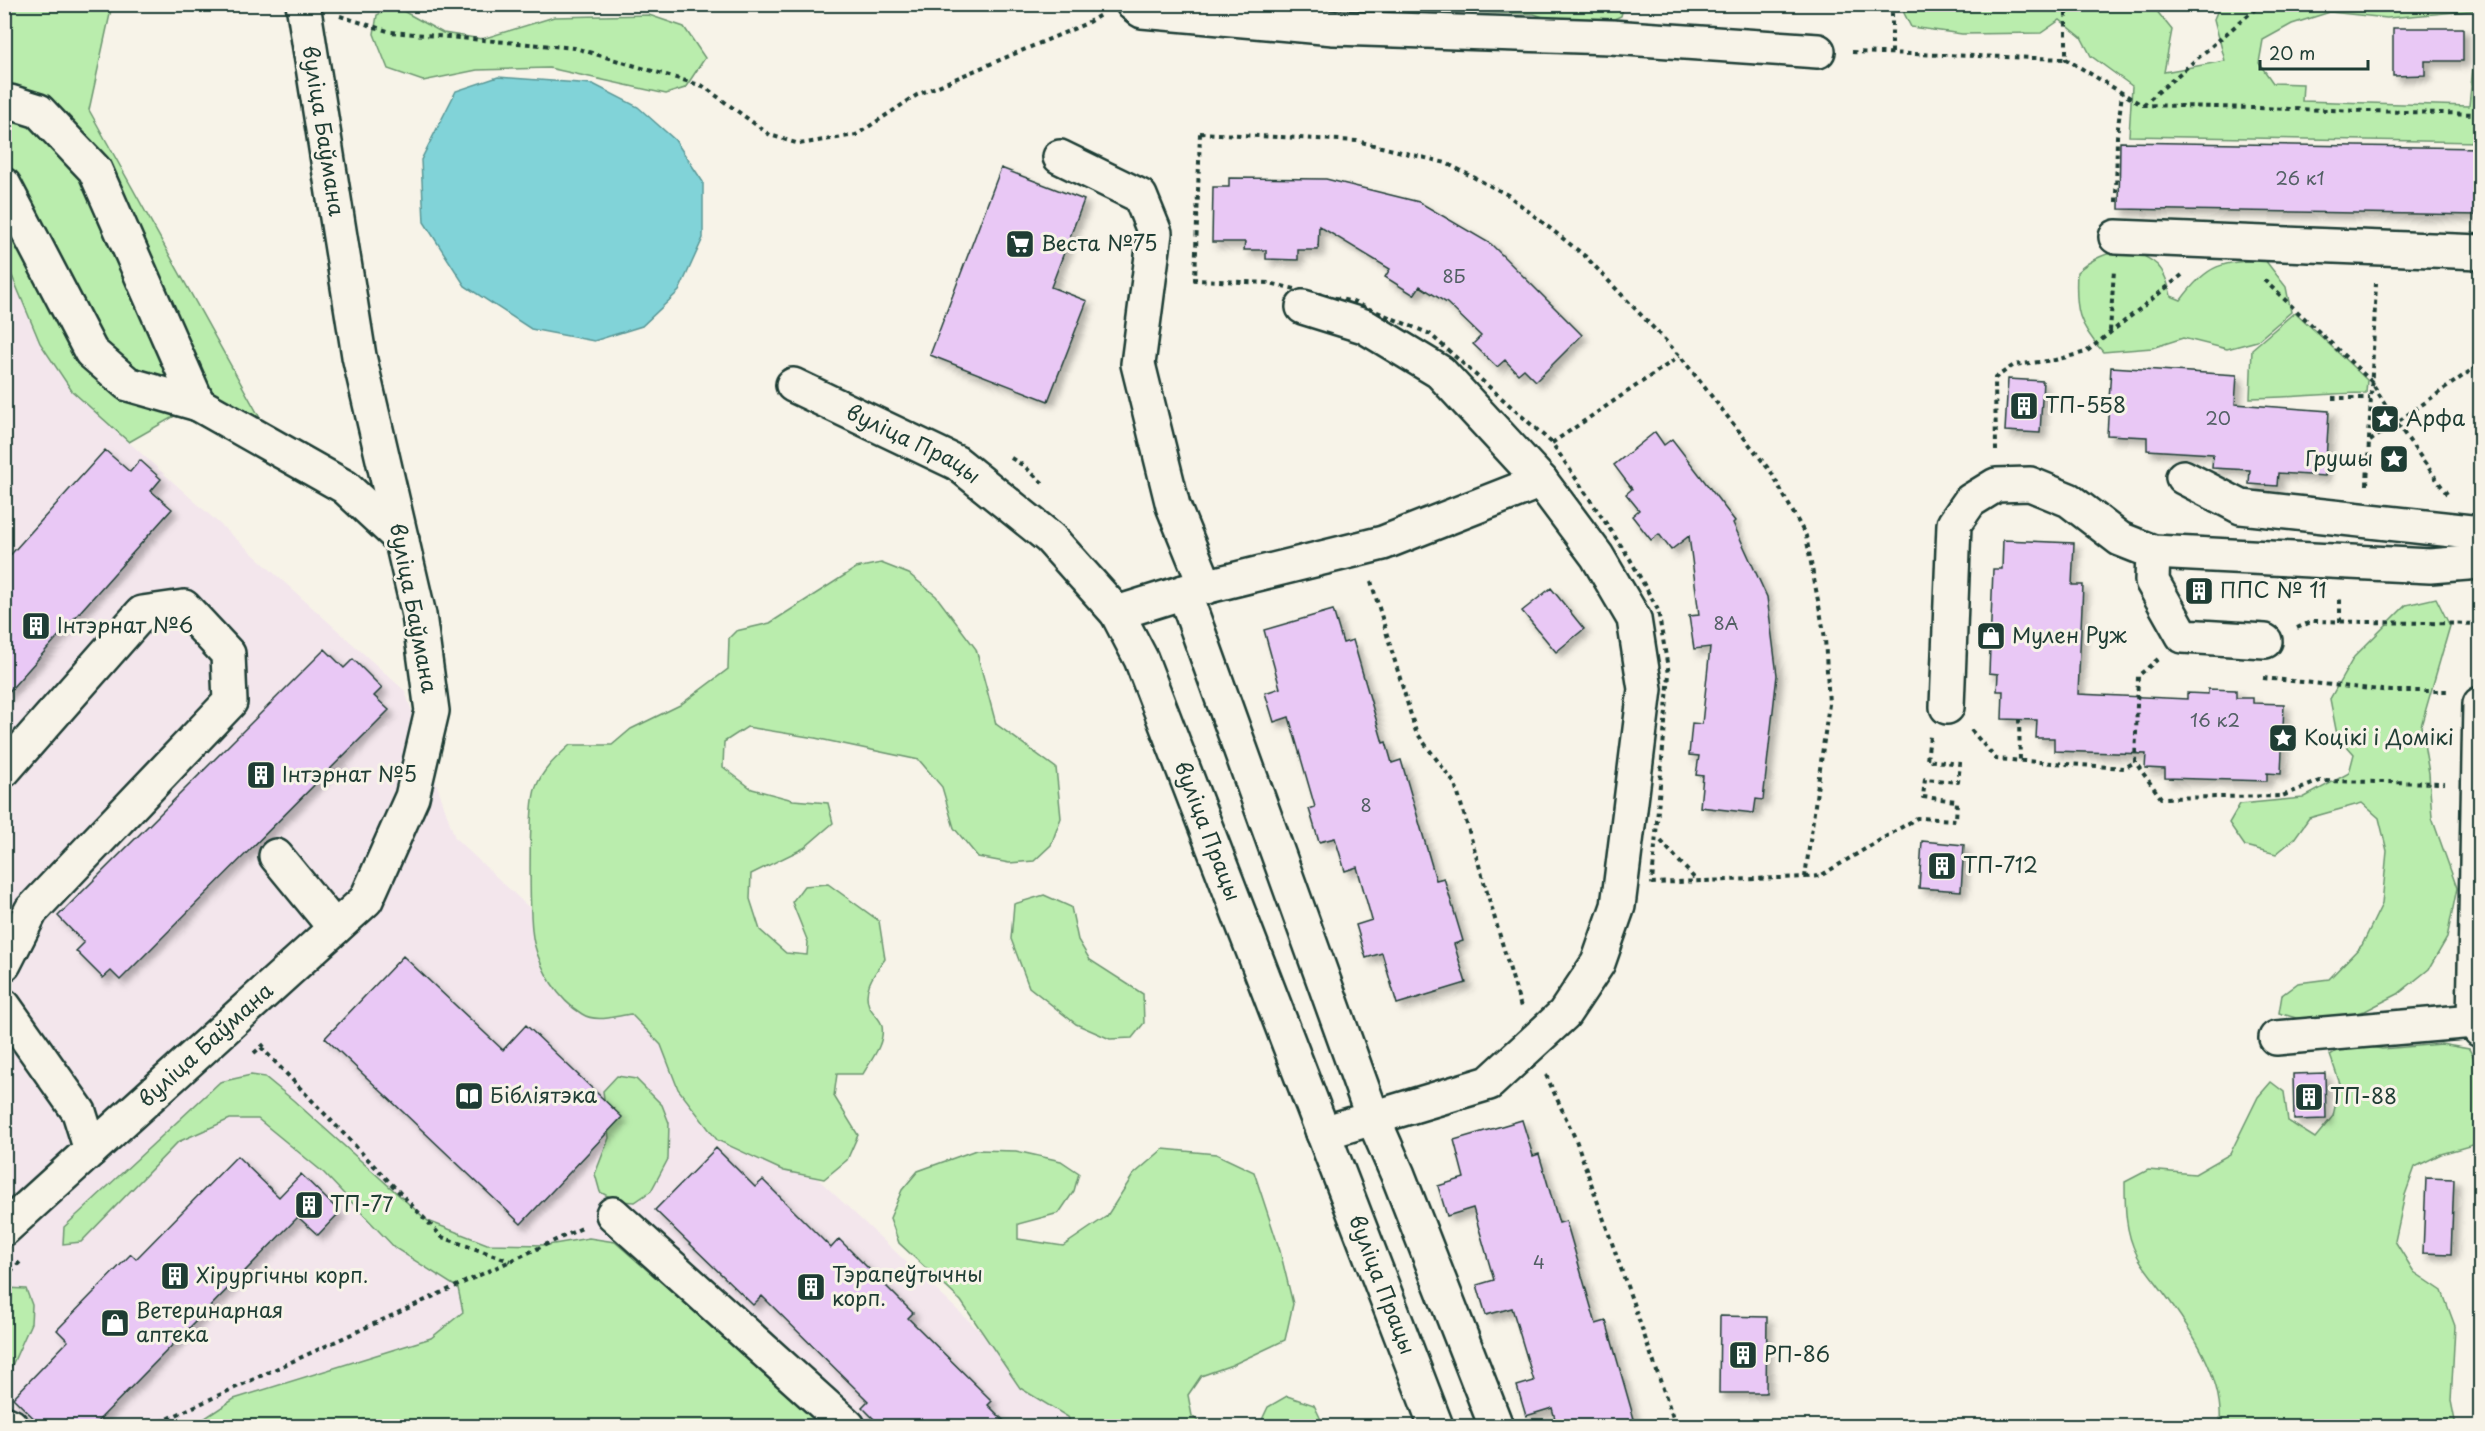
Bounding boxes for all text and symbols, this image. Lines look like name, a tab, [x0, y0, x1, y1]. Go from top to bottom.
scale bar	[2260, 33, 2368, 71]
text: 20 m	[2269, 39, 2315, 66]
street label: вуліца Баўмана	[296, 43, 354, 219]
house number: 26 к1	[2275, 164, 2325, 191]
place label: Веста №75	[1041, 226, 1157, 258]
supermarket icon: Веста №75	[1004, 228, 1036, 260]
house number: 8Б	[1443, 262, 1465, 289]
place label: ТП-558	[2045, 388, 2126, 420]
building icon: ТП-558	[2008, 390, 2040, 422]
street label: вуліца Працы	[842, 395, 989, 490]
place label: Арфа	[2406, 401, 2465, 433]
place icon: Арфа	[2369, 403, 2401, 435]
house number: 20	[2205, 404, 2231, 431]
place label: Грушы	[2305, 441, 2373, 473]
place icon: Грушы	[2378, 443, 2410, 475]
street label: вуліца Баўмана	[383, 520, 447, 696]
place label: ППС № 11	[2220, 573, 2327, 605]
building icon: ППС № 11	[2183, 575, 2215, 607]
place label: Інтэрнат №6	[57, 608, 193, 640]
house number: 8А	[1713, 609, 1739, 636]
building icon: Інтэрнат №6	[20, 610, 52, 642]
place label: Мулен Руж	[2012, 618, 2128, 650]
shop icon: Мулен Руж	[1975, 620, 2007, 652]
house number: 16 к2	[2190, 706, 2240, 733]
place label: Коцікі і Домікі	[2304, 720, 2454, 752]
place icon: Коцікі і Домікі	[2267, 722, 2299, 754]
street label: вуліца Працы	[1168, 756, 1250, 905]
place label: Інтэрнат №5	[282, 757, 417, 789]
building icon: Інтэрнат №5	[245, 759, 277, 791]
house number: 8	[1360, 791, 1372, 818]
place label: ТП-712	[1963, 848, 2038, 880]
building icon: ТП-712	[1926, 850, 1958, 882]
street label: вуліца Баўмана	[130, 974, 280, 1114]
place label: Бібліятэка	[490, 1078, 597, 1110]
place label: ТП-88	[2330, 1079, 2397, 1111]
library icon: Бібліятэка	[453, 1080, 485, 1112]
building icon: ТП-88	[2293, 1081, 2325, 1113]
place label: ТП-77	[330, 1187, 393, 1219]
building icon: ТП-77	[293, 1189, 325, 1221]
street label: вуліца Працы	[1342, 1210, 1425, 1359]
house number: 4	[1533, 1248, 1545, 1275]
place label: Тэрапеўтычны корп.	[832, 1257, 983, 1313]
place label: Хірургічны корп.	[196, 1258, 369, 1290]
building icon: Хірургічны корп.	[159, 1260, 191, 1292]
building icon: Тэрапеўтычны корп.	[795, 1271, 827, 1303]
place label: Ветеринарная аптека	[136, 1293, 283, 1349]
shop icon: Ветеринарная аптека	[99, 1307, 131, 1339]
place label: РП-86	[1764, 1337, 1830, 1369]
building icon: РП-86	[1727, 1339, 1759, 1371]

